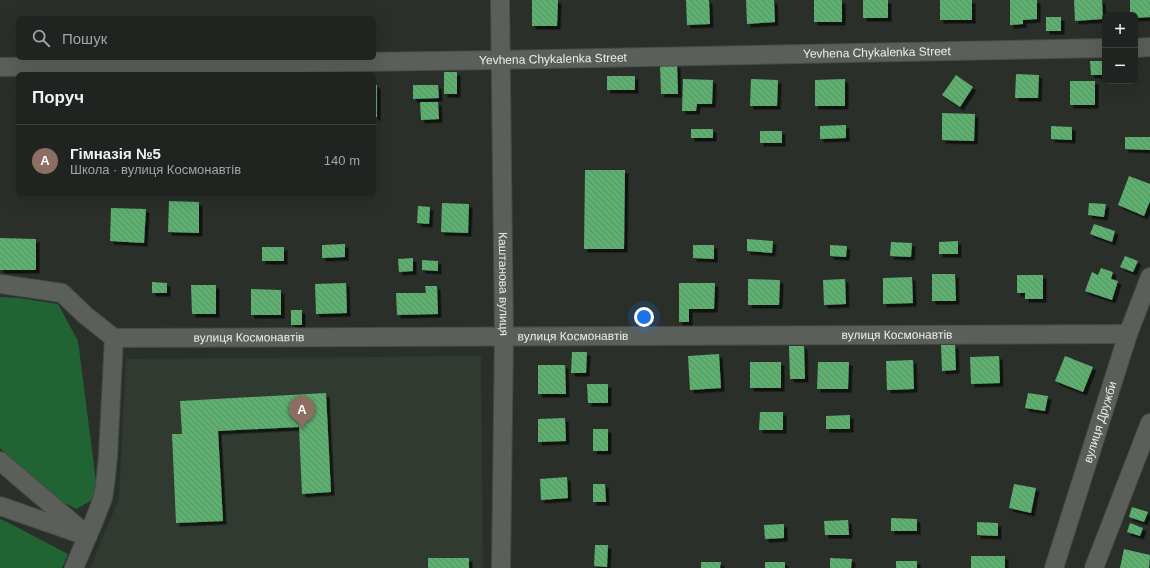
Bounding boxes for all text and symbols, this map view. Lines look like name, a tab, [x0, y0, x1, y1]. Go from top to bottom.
map controls	[1102, 12, 1138, 84]
button: +	[1102, 12, 1138, 48]
search box	[16, 16, 376, 60]
icon: search	[30, 27, 52, 49]
text: Пошук	[62, 30, 107, 47]
street label: Yevhena Chykalenka Street	[803, 44, 952, 61]
button: −	[1102, 48, 1138, 84]
street label: Yevhena Chykalenka Street	[479, 50, 628, 67]
text: Поруч	[32, 88, 84, 107]
text: Гімназія №5	[70, 145, 161, 162]
text: A	[40, 153, 50, 168]
text: 140 m	[324, 153, 360, 168]
text: Школа · вулиця Космонавтів	[70, 162, 241, 177]
street label: Каштанова вулиця	[496, 232, 511, 336]
your location	[634, 307, 654, 327]
street label: вулиця Космонавтів	[841, 328, 952, 342]
street label: вулиця Космонавтів	[518, 329, 628, 343]
street label: вулиця Космонавтів	[194, 330, 304, 345]
street label: вулиця Дружби	[1081, 380, 1120, 465]
pin: A	[289, 396, 315, 429]

